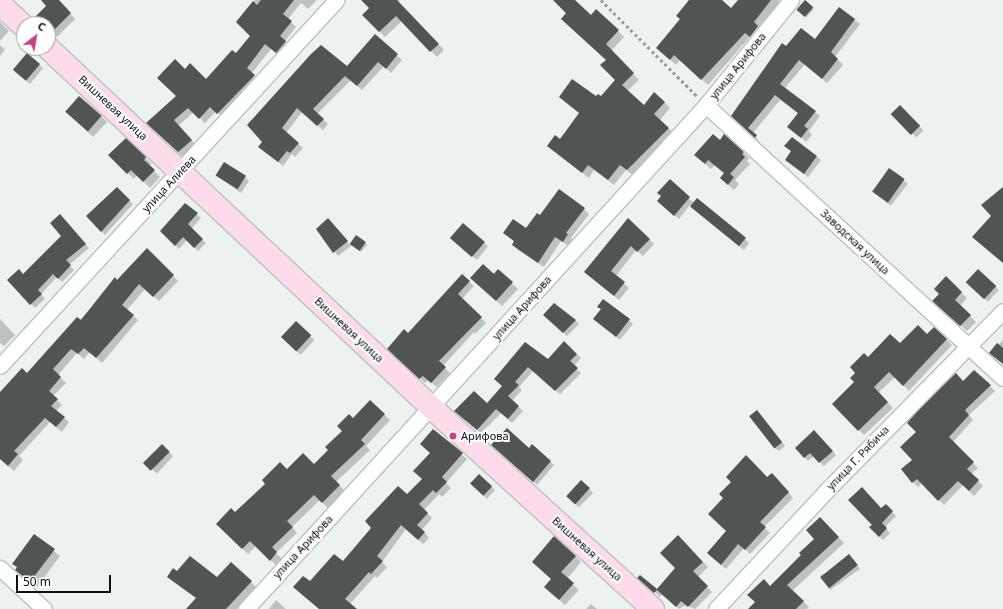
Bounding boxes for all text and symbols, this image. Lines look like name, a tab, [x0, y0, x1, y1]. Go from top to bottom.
north arrow	[16, 16, 56, 56]
text: С	[35, 18, 49, 34]
street label: улица Арифова	[707, 30, 769, 102]
street label: Вишневая улица	[76, 73, 150, 143]
street label: улица Алиева	[139, 153, 199, 215]
street label: Заводская улица	[818, 207, 892, 277]
street label: улица Арифова	[490, 273, 554, 343]
street label: Вишневая улица	[312, 295, 386, 365]
street label: улица Г. Рябича	[824, 423, 892, 493]
place label: Арифова	[461, 429, 508, 443]
marker: Арифова	[448, 431, 458, 441]
street label: улица Арифова	[270, 513, 336, 581]
street label: Вишневая улица	[549, 514, 625, 584]
scale bar	[18, 567, 113, 593]
text: 50 m	[23, 573, 51, 590]

